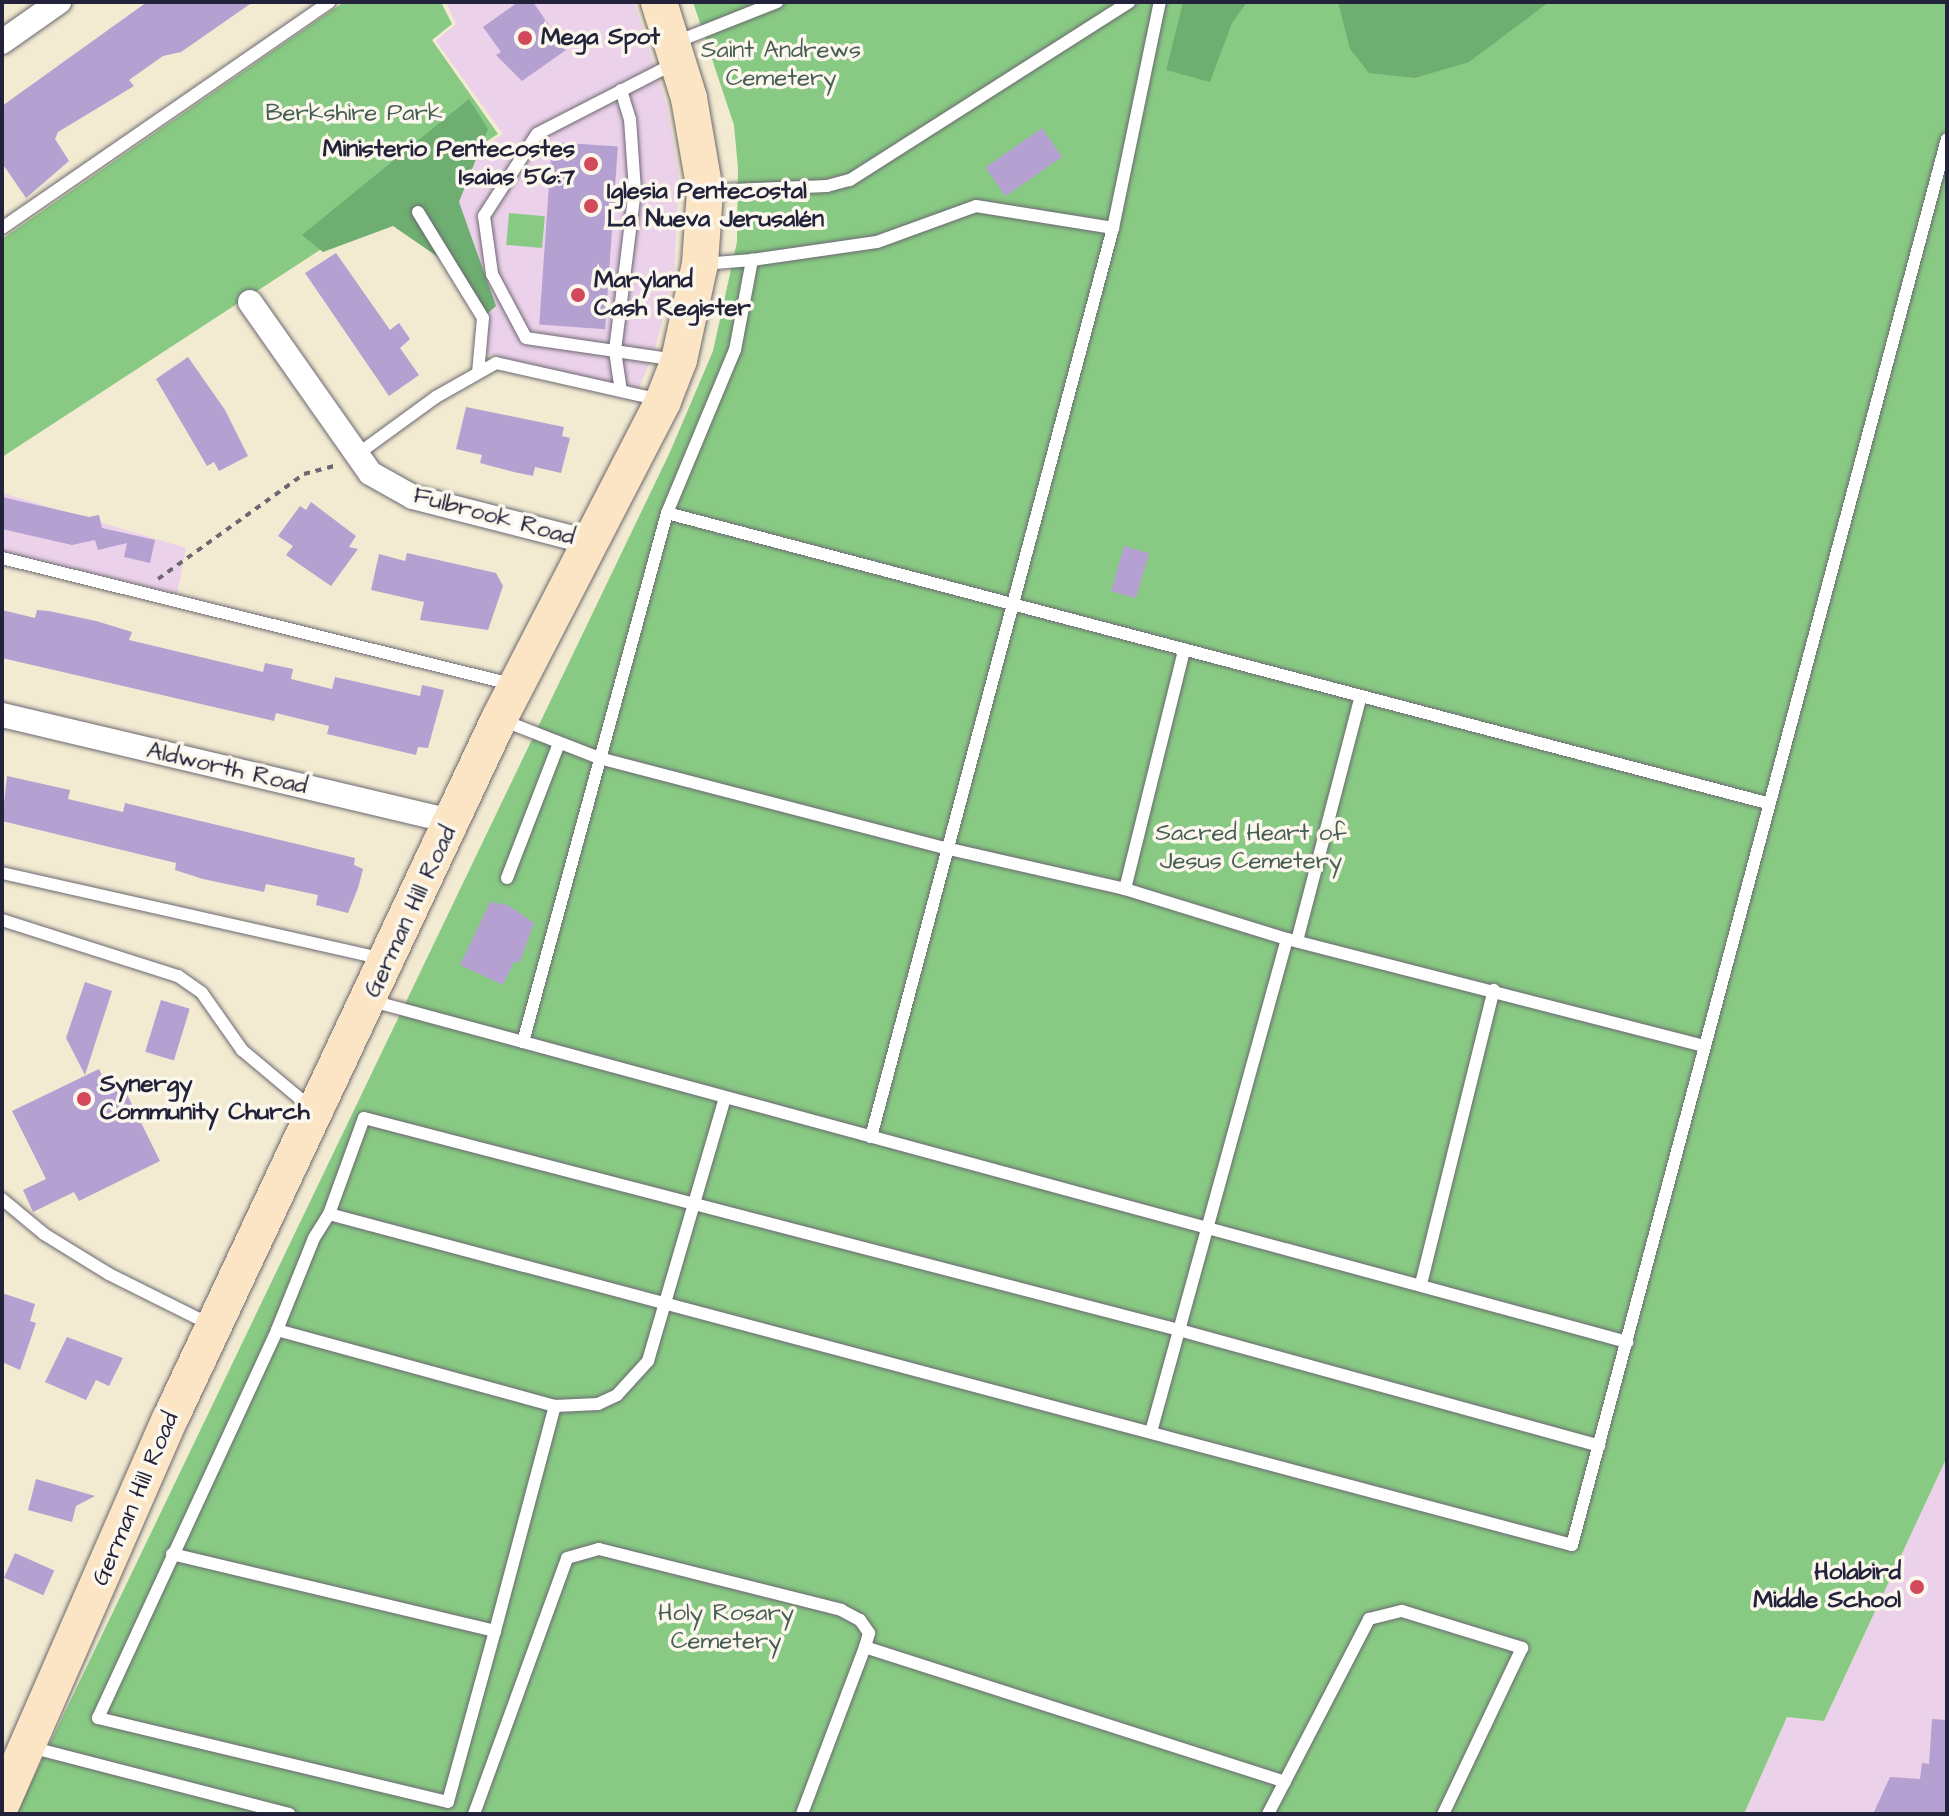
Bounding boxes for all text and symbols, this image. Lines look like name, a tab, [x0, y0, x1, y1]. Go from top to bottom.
place label: Mega Spot	[541, 24, 660, 52]
marker: Mega Spot	[516, 29, 534, 47]
park label: Saint Andrews Cemetery	[701, 37, 861, 93]
park label: Berkshire Park	[266, 100, 442, 128]
place label: Ministerio Pentecostes Isaias 56:7	[323, 136, 575, 192]
marker: Ministerio Pentecostes Isaias 56:7	[582, 155, 600, 173]
place label: Iglesia Pentecostal La Nueva Jerusalén	[607, 178, 824, 234]
marker: Iglesia Pentecostal La Nueva Jerusalén	[582, 197, 600, 215]
place label: Maryland Cash Register	[594, 267, 751, 323]
marker: Maryland Cash Register	[569, 286, 587, 304]
street label: Fulbrook Road	[410, 482, 578, 552]
street label: Aldworth Road	[144, 737, 310, 801]
park label: Sacred Heart of Jesus Cemetery	[1156, 820, 1346, 876]
street label: German Hill Road	[359, 822, 463, 1002]
place label: Synergy Community Church	[100, 1071, 310, 1127]
marker: Synergy Community Church	[75, 1090, 93, 1108]
street label: German Hill Road	[86, 1408, 186, 1590]
place label: Holabird Middle School	[1753, 1559, 1901, 1615]
marker: Holabird Middle School	[1908, 1578, 1926, 1596]
park label: Holy Rosary Cemetery	[658, 1600, 794, 1656]

